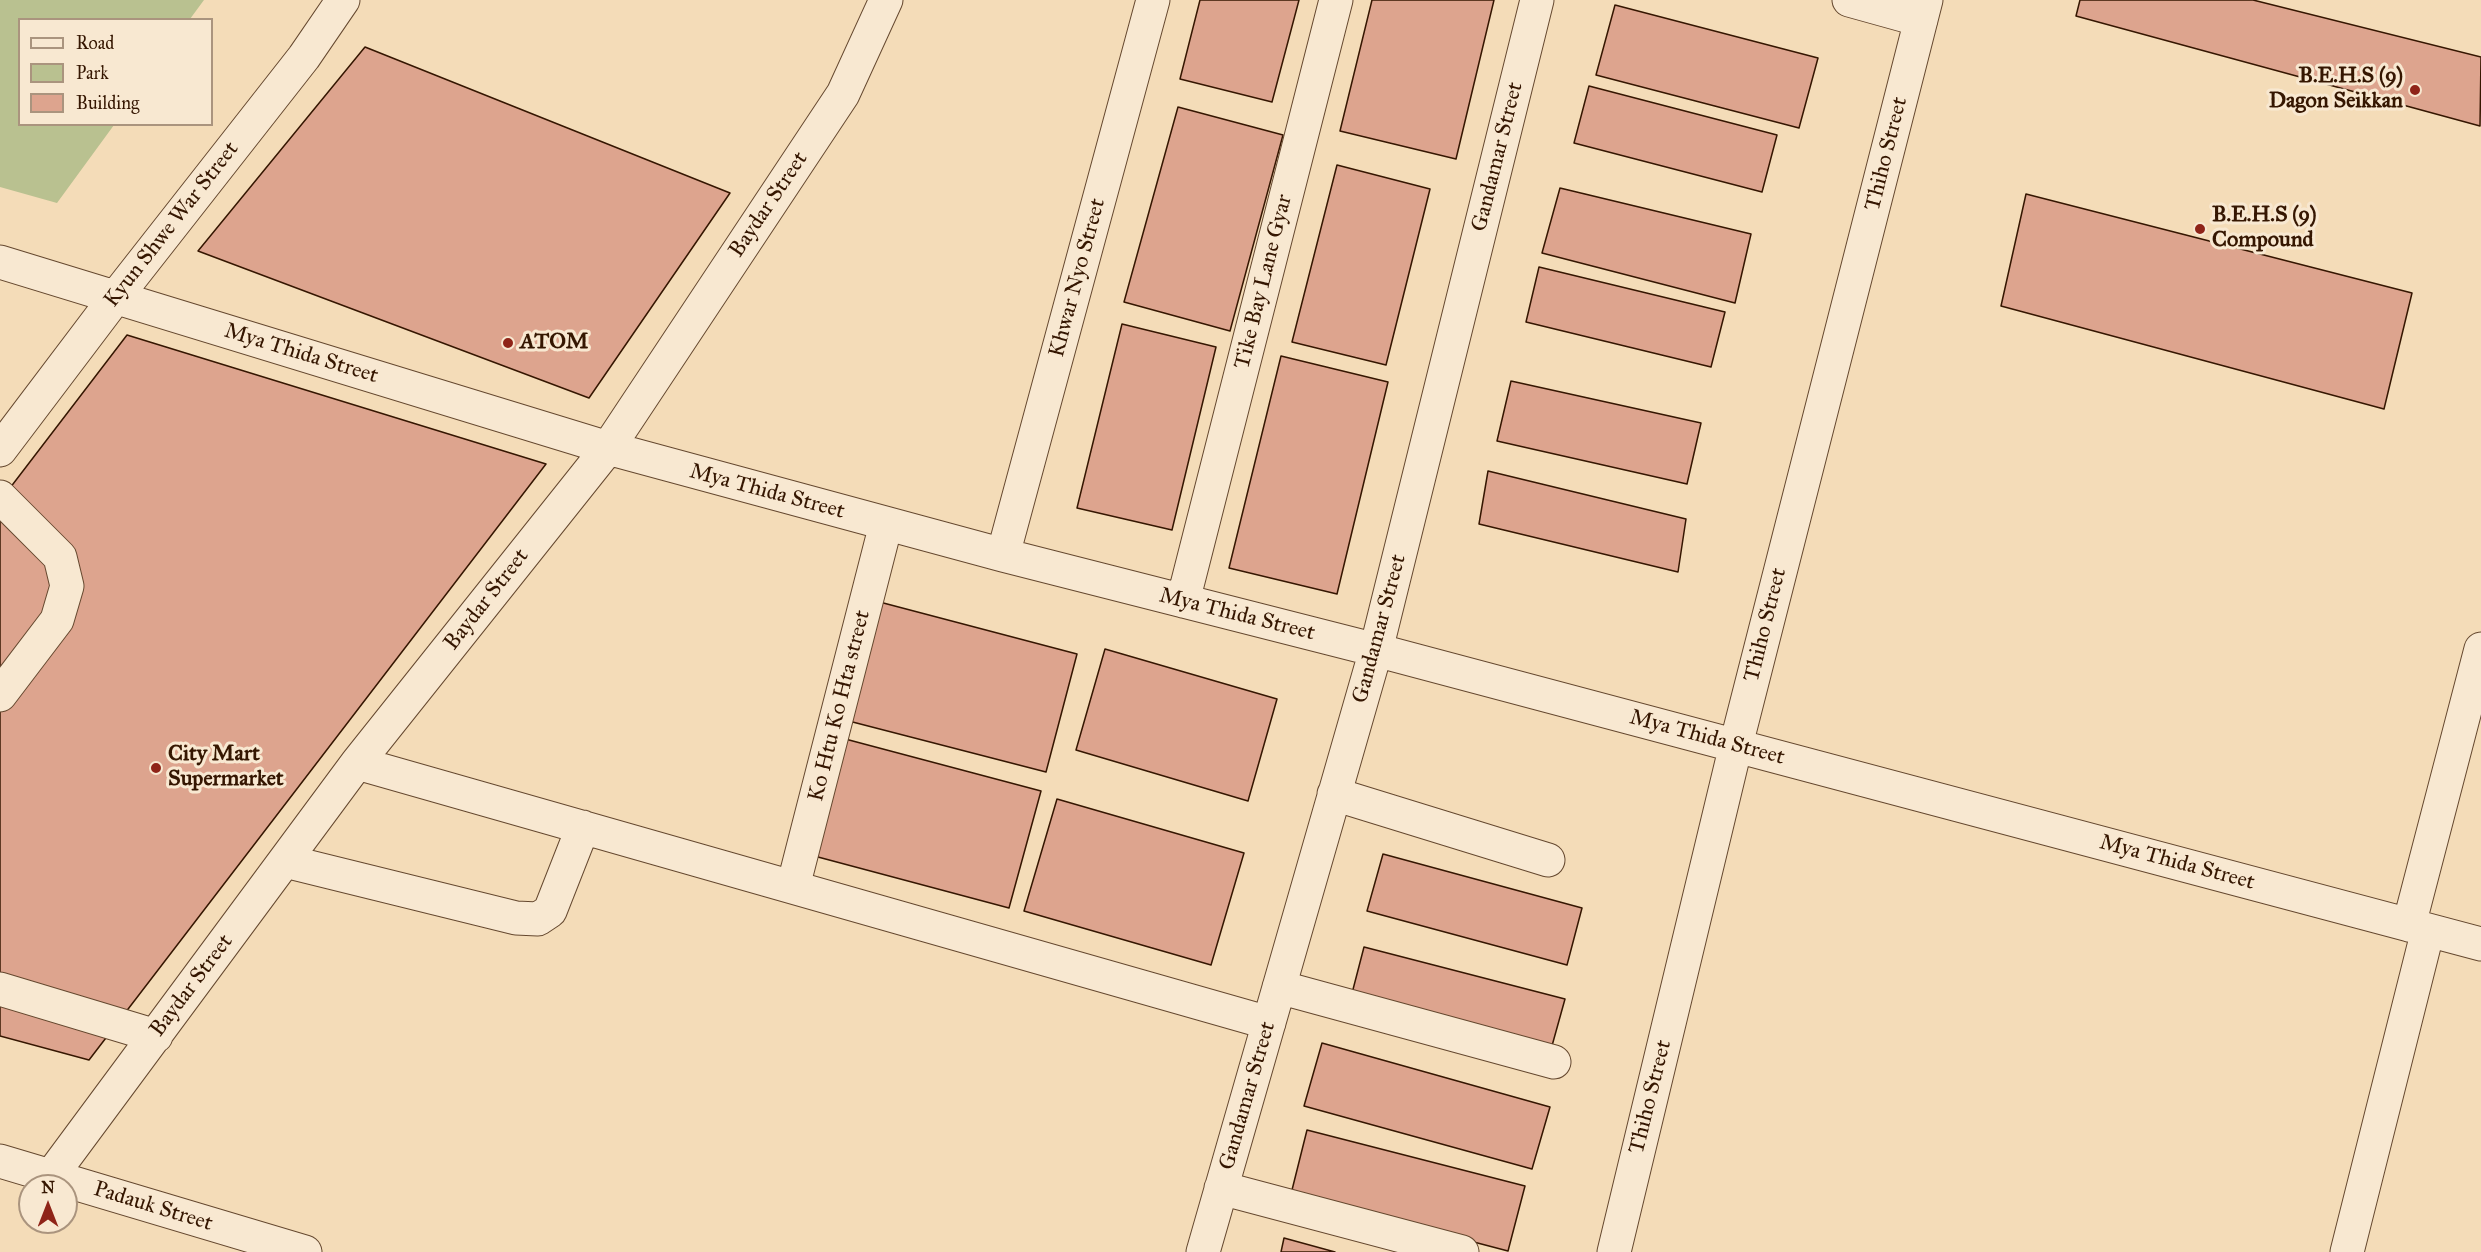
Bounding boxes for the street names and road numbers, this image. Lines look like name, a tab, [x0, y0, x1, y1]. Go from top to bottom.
street label: Gandamar Street	[1467, 80, 1529, 234]
street label: Thiho Street	[1860, 94, 1914, 214]
street label: Kyun Shwe War Street	[99, 137, 245, 313]
street label: Baydar Street	[724, 147, 814, 263]
street label: Tike Bay Lane Gyar	[1230, 192, 1298, 372]
street label: Khwar Nyo Street	[1044, 196, 1112, 360]
street label: Mya Thida Street	[221, 318, 381, 390]
street label: Mya Thida Street	[687, 459, 847, 525]
street label: Baydar Street	[439, 544, 535, 656]
street label: Gandamar Street	[1347, 552, 1413, 706]
street label: Thiho Street	[1739, 565, 1793, 685]
street label: Mya Thida Street	[1156, 583, 1318, 647]
street label: Ko Htu Ko Hta street	[803, 608, 877, 804]
street label: Mya Thida Street	[1627, 705, 1787, 771]
street label: Mya Thida Street	[2097, 830, 2257, 896]
street label: Baydar Street	[145, 929, 239, 1043]
street label: Gandamar Street	[1214, 1019, 1282, 1173]
street label: Thiho Street	[1624, 1037, 1678, 1157]
street label: Padauk Street	[90, 1176, 216, 1238]

